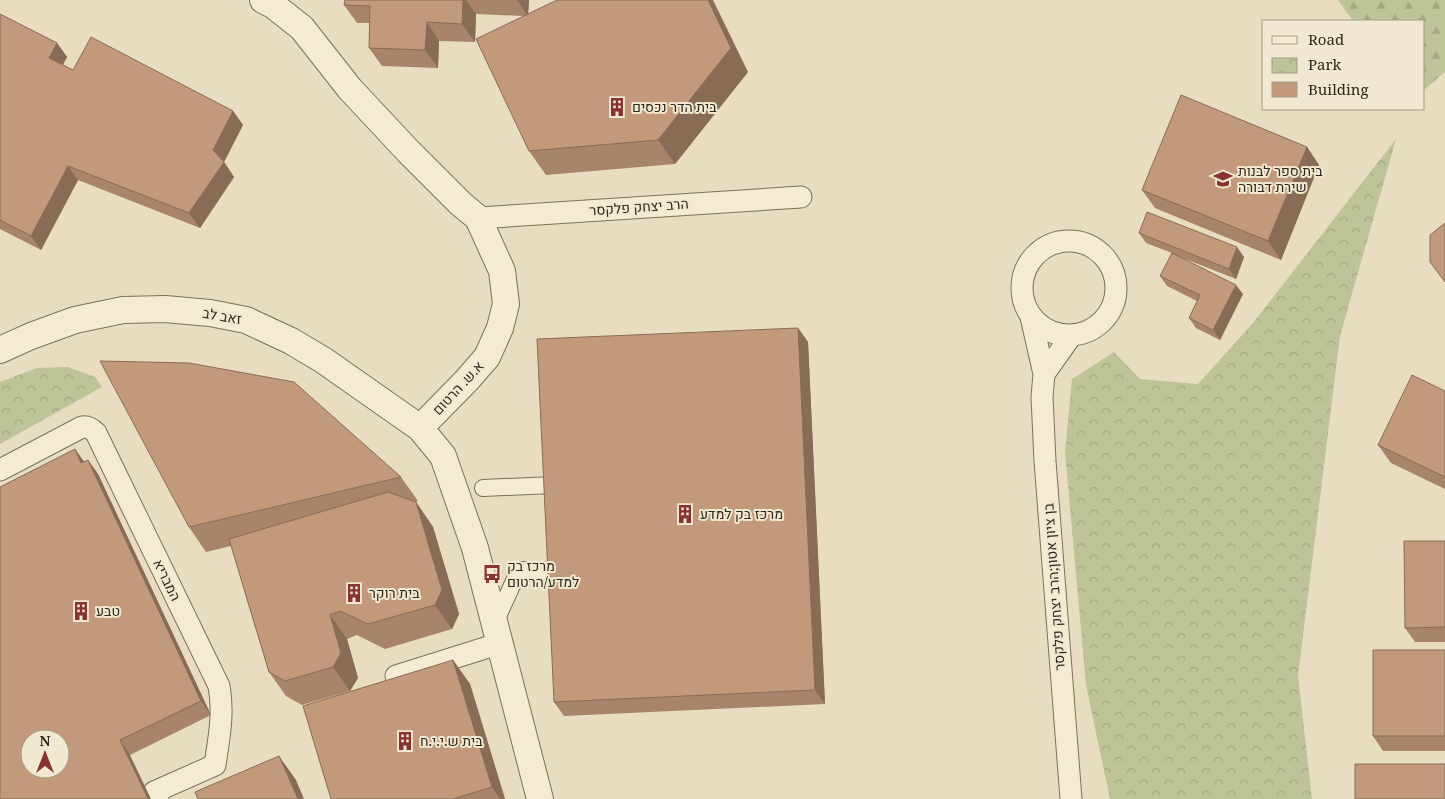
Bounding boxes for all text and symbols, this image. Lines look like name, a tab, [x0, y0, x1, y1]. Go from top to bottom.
legend	[1262, 20, 1425, 110]
text: Road	[1308, 29, 1344, 49]
text: Park	[1308, 54, 1342, 74]
text: Building	[1308, 79, 1369, 99]
building icon: בית הדר נכסים	[606, 96, 628, 118]
place label: בית הדר נכסים	[632, 97, 717, 116]
place label: בית ספר לבנות שירת דבורה	[1238, 161, 1323, 196]
school or university icon: בית ספר לבנות שירת דבורה	[1212, 168, 1234, 190]
street label: הרב יצחק פלקסר	[589, 194, 689, 219]
street label: זאב לב	[201, 303, 243, 328]
street label: א.ש. הרטום	[428, 356, 488, 419]
street label: בן ציון אטון;הרב יצחק פלקסר	[1038, 502, 1069, 671]
building icon: מרכז בק למדע	[674, 503, 696, 525]
place label: מרכז בק למדע	[700, 504, 783, 523]
street label: המבריא	[149, 556, 186, 604]
place label: מרכז בק למדע/הרטום	[507, 556, 579, 591]
bus stop icon: מרכז בק למדע/הרטום	[481, 563, 503, 585]
building icon: בית רוקר	[343, 582, 365, 604]
place label: בית רוקר	[369, 583, 420, 602]
building icon: טבע	[70, 600, 92, 622]
place label: טבע	[96, 601, 120, 620]
north arrow	[20, 729, 70, 779]
building icon: בית ש.י.י.ח	[394, 730, 416, 752]
text: N	[39, 731, 51, 750]
place label: בית ש.י.י.ח	[420, 731, 483, 750]

